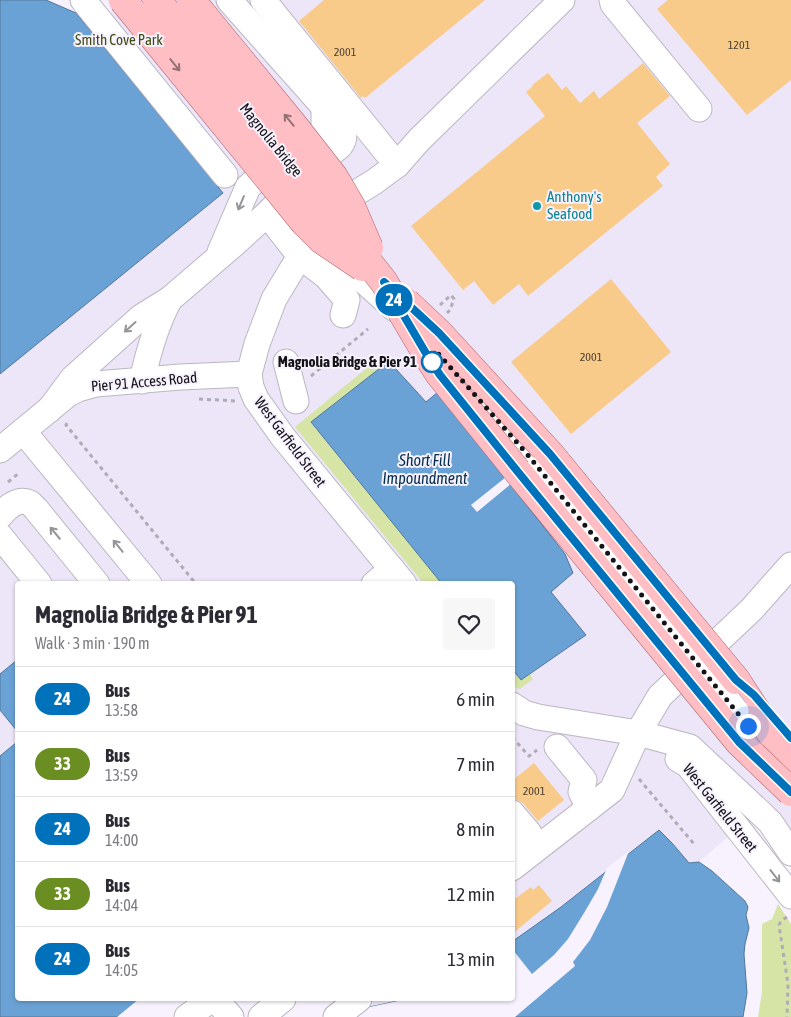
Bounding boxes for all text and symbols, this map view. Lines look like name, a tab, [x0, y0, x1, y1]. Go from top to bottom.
park label: Smith Cove Park	[75, 31, 163, 48]
house number: 1201	[728, 38, 751, 52]
house number: 2001	[334, 45, 357, 59]
one-way arrow	[170, 58, 181, 71]
street label: Magnolia Bridge	[237, 100, 306, 180]
one-way arrow	[284, 114, 295, 127]
place label: Anthony's Seafood	[547, 188, 601, 222]
one-way arrow	[236, 195, 245, 210]
marker: Anthony's Seafood	[531, 200, 543, 212]
line badge: 24	[372, 284, 416, 316]
text: 24	[386, 289, 402, 310]
one-way arrow	[124, 321, 137, 333]
house number: 2001	[580, 350, 603, 364]
marker: Magnolia Bridge & Pier 91	[421, 351, 443, 373]
place label: Magnolia Bridge & Pier 91	[278, 353, 417, 370]
street label: Pier 91 Access Road	[90, 368, 198, 395]
street label: West Garfield Street	[251, 393, 330, 490]
water label: Short Fill Impoundment	[383, 451, 468, 488]
one-way arrow	[49, 526, 61, 539]
one-way arrow	[112, 540, 123, 553]
button: heart	[443, 598, 495, 650]
text: Magnolia Bridge & Pier 91	[35, 601, 258, 628]
text: Walk · 3 min · 190 m	[35, 634, 149, 652]
text: Bus	[105, 679, 130, 701]
text: 24	[54, 688, 71, 709]
text: 6 min	[456, 688, 495, 710]
text: 13:58	[105, 701, 138, 719]
your location	[736, 714, 761, 739]
text: Bus	[105, 744, 130, 766]
text: 33	[54, 753, 71, 774]
text: 7 min	[456, 753, 495, 775]
street label: West Garfield Street	[680, 760, 761, 855]
text: 13:59	[105, 766, 138, 784]
house number: 2001	[523, 784, 546, 798]
text: Bus	[105, 809, 130, 831]
text: 24	[54, 818, 71, 839]
text: 8 min	[456, 818, 495, 840]
text: 14:00	[105, 831, 138, 849]
one-way arrow	[770, 869, 781, 882]
text: Bus	[105, 874, 130, 896]
text: 33	[54, 883, 71, 904]
text: 12 min	[447, 883, 495, 905]
text: 14:04	[105, 896, 138, 914]
text: Bus	[105, 939, 130, 961]
text: 24	[54, 948, 71, 969]
text: 13 min	[447, 948, 495, 970]
text: 14:05	[105, 961, 138, 979]

